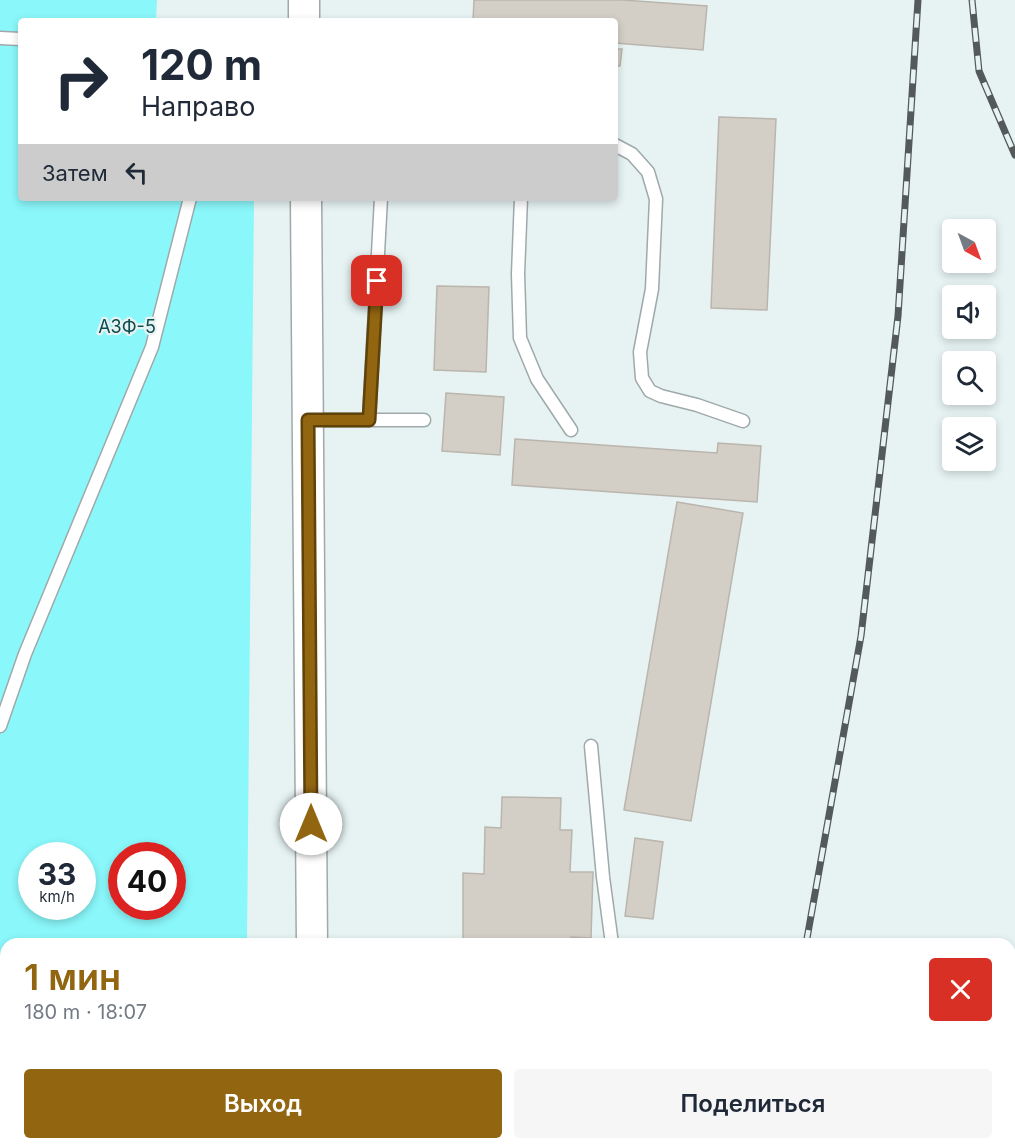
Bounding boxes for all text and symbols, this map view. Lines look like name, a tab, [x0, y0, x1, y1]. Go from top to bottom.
text: 120 m	[141, 39, 262, 90]
icon: right	[42, 42, 120, 120]
text: Направо	[141, 90, 256, 123]
icon: left	[120, 156, 153, 189]
text: Затем	[42, 160, 108, 186]
north arrow	[942, 219, 996, 273]
map controls	[942, 219, 996, 471]
pin	[351, 255, 402, 306]
icon: arrive	[360, 264, 393, 297]
button: sound	[942, 285, 996, 339]
park label: АЗФ-5	[98, 316, 156, 337]
button: search	[942, 351, 996, 405]
button: layers	[942, 417, 996, 471]
position arrow	[279, 792, 343, 856]
speed limit sign: 40	[108, 842, 186, 920]
text: 33	[38, 856, 76, 892]
text: km/h	[39, 887, 75, 906]
text: 1 мин	[24, 955, 121, 999]
button: close	[929, 958, 992, 1021]
text: 180 m · 18:07	[24, 1000, 147, 1024]
button: Выход	[24, 1069, 502, 1138]
button: Поделиться	[514, 1069, 992, 1138]

